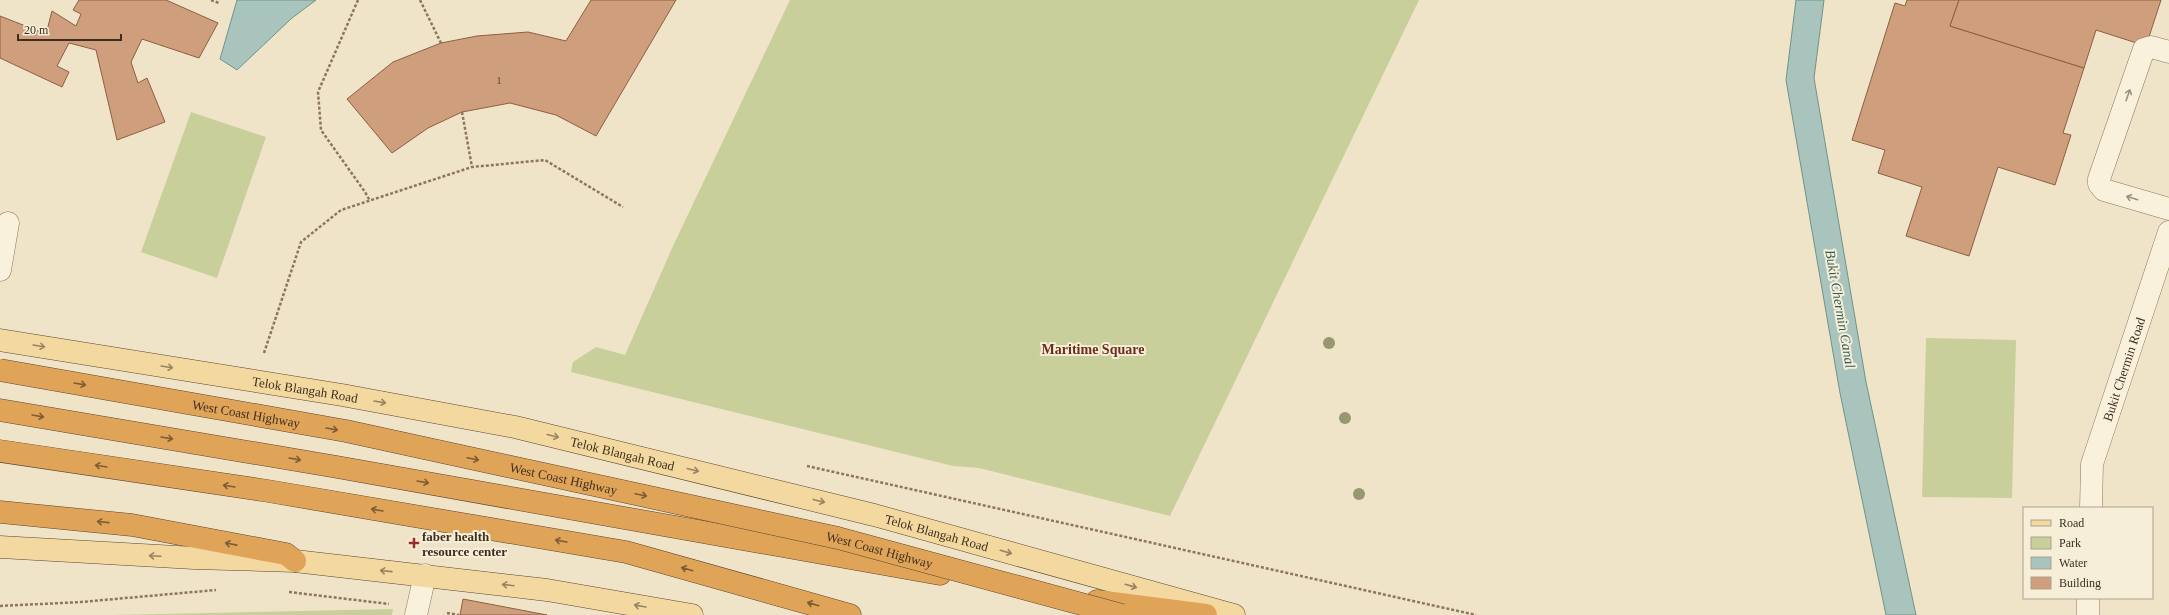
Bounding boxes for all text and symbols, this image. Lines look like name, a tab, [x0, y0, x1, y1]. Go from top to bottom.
scale bar	[18, 16, 121, 42]
text: 20 m	[24, 23, 49, 37]
house number: 1	[496, 74, 502, 86]
one-way arrow	[2124, 89, 2132, 101]
one-way arrow	[2125, 194, 2138, 201]
water label: Bukit Chermin Canal	[1822, 249, 1858, 369]
street label: Bukit Chermin Road	[2099, 315, 2148, 423]
one-way arrow	[32, 342, 45, 350]
district label: Maritime Square	[1042, 342, 1144, 357]
one-way arrow	[160, 363, 173, 371]
street label: Telok Blangah Road	[251, 373, 360, 405]
one-way arrow	[73, 380, 86, 388]
street label: West Coast Highway	[191, 397, 302, 430]
one-way arrow	[373, 398, 386, 406]
one-way arrow	[32, 413, 45, 421]
one-way arrow	[325, 425, 338, 433]
one-way arrow	[546, 433, 559, 440]
street label: Telok Blangah Road	[569, 433, 677, 473]
one-way arrow	[160, 434, 173, 442]
one-way arrow	[466, 455, 479, 463]
one-way arrow	[288, 456, 301, 464]
street label: West Coast Highway	[508, 459, 619, 497]
one-way arrow	[94, 462, 107, 470]
one-way arrow	[686, 467, 699, 475]
one-way arrow	[416, 478, 429, 486]
one-way arrow	[223, 482, 236, 490]
one-way arrow	[634, 492, 647, 500]
one-way arrow	[812, 498, 825, 506]
one-way arrow	[371, 506, 384, 514]
legend	[2023, 507, 2153, 599]
street label: Telok Blangah Road	[883, 511, 991, 554]
text: Road	[2059, 516, 2084, 530]
one-way arrow	[97, 519, 110, 526]
street label: West Coast Highway	[825, 528, 935, 571]
place label: faber health resource center	[422, 529, 507, 559]
text: Park	[2059, 536, 2081, 550]
one-way arrow	[555, 537, 568, 545]
marker: faber health resource center	[409, 538, 419, 548]
one-way arrow	[225, 539, 238, 547]
one-way arrow	[1000, 548, 1013, 556]
one-way arrow	[149, 552, 162, 559]
text: Water	[2059, 556, 2087, 570]
one-way arrow	[681, 565, 694, 572]
one-way arrow	[380, 567, 393, 574]
text: Building	[2059, 576, 2101, 590]
one-way arrow	[502, 581, 515, 589]
one-way arrow	[1125, 583, 1138, 591]
one-way arrow	[806, 600, 819, 608]
one-way arrow	[634, 602, 647, 610]

